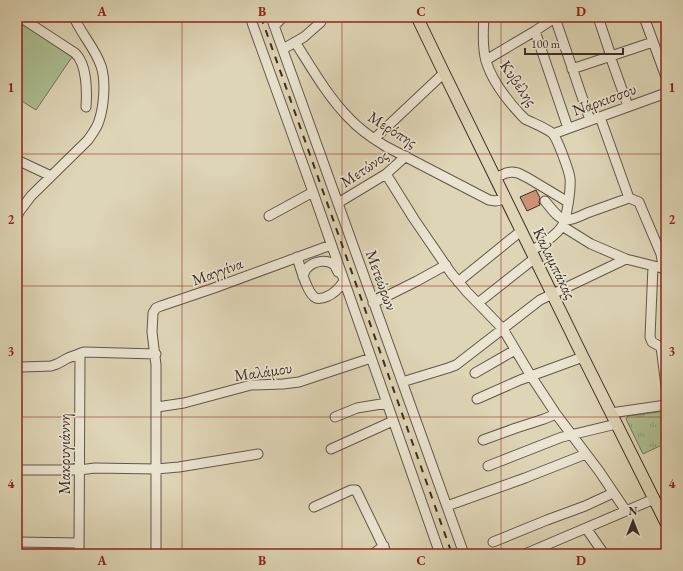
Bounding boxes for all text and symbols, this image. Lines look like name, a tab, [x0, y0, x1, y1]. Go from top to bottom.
text: A	[96, 3, 107, 20]
text: B	[258, 3, 266, 20]
text: C	[416, 3, 426, 20]
text: D	[576, 3, 586, 20]
scale bar	[525, 30, 623, 56]
text: 100 m	[531, 36, 561, 52]
street label: Κυβέλης	[495, 56, 542, 111]
street label: Νάρκισσου	[569, 78, 639, 121]
text: 1	[8, 79, 15, 96]
text: 1	[669, 79, 676, 96]
street label: Μερόπης	[364, 106, 422, 153]
street label: Μετώνος	[336, 144, 393, 192]
text: 2	[8, 211, 15, 228]
text: 2	[669, 211, 676, 228]
street label: Καλαμπάκας	[528, 224, 581, 303]
street label: Μετεώρων	[361, 247, 402, 313]
street label: Μαγγίνα	[189, 252, 246, 290]
text: 3	[8, 343, 15, 360]
text: 3	[669, 343, 676, 360]
street label: Μαλάμου	[233, 357, 293, 386]
street label: Μακρυγιάννη	[54, 413, 75, 495]
text: 4	[8, 475, 15, 492]
text: 4	[669, 475, 676, 492]
north arrow	[613, 501, 653, 541]
text: N	[629, 504, 638, 518]
text: A	[96, 552, 107, 569]
text: B	[258, 552, 266, 569]
text: C	[416, 552, 426, 569]
text: D	[576, 552, 586, 569]

